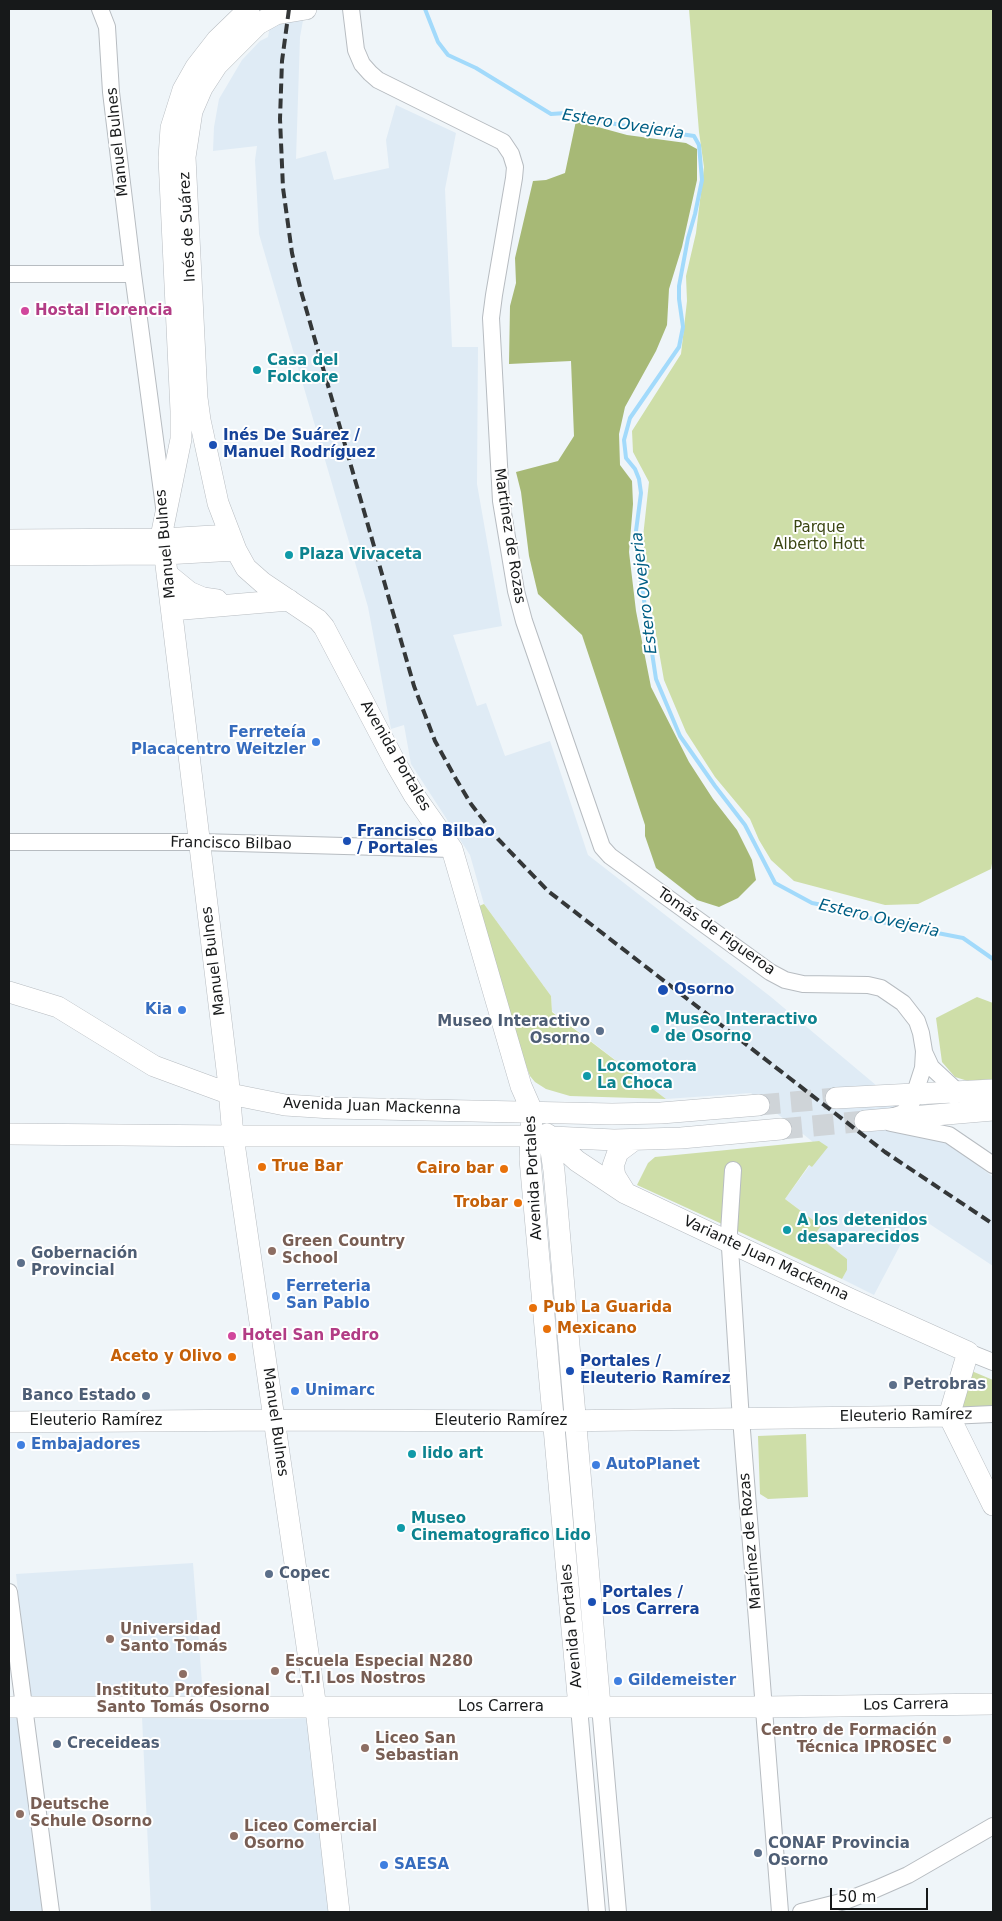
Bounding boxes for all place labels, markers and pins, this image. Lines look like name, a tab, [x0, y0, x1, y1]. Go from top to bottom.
place label: Hostal Florencia	[35, 302, 173, 320]
marker: Hostal Florencia	[19, 305, 31, 317]
place label: Casa del Folckore	[267, 352, 338, 387]
marker: Casa del Folckore	[251, 364, 263, 376]
place label: Inés De Suárez / Manuel Rodríguez	[223, 427, 375, 462]
marker: Inés De Suárez / Manuel Rodríguez	[207, 439, 219, 451]
place label: Plaza Vivaceta	[299, 546, 422, 564]
marker: Plaza Vivaceta	[283, 549, 295, 561]
place label: Ferreteía Placacentro Weitzler	[131, 724, 306, 759]
marker: Ferreteía Placacentro Weitzler	[310, 736, 322, 748]
place label: Francisco Bilbao / Portales	[357, 823, 495, 858]
marker: Francisco Bilbao / Portales	[341, 835, 353, 847]
place label: Osorno	[674, 981, 734, 999]
marker: Osorno	[656, 983, 670, 997]
place label: Kia	[145, 1001, 172, 1019]
marker: Kia	[176, 1004, 188, 1016]
place label: Museo Interactivo de Osorno	[665, 1011, 818, 1046]
place label: Museo Interactivo Osorno	[437, 1013, 590, 1048]
marker: Museo Interactivo de Osorno	[649, 1023, 661, 1035]
marker: Museo Interactivo Osorno	[594, 1025, 606, 1037]
place label: Locomotora La Choca	[597, 1058, 697, 1093]
marker: Locomotora La Choca	[581, 1070, 593, 1082]
place label: True Bar	[272, 1158, 343, 1176]
place label: Cairo bar	[417, 1160, 494, 1178]
marker: True Bar	[256, 1161, 268, 1173]
marker: Cairo bar	[498, 1163, 510, 1175]
place label: Trobar	[453, 1194, 508, 1212]
marker: Trobar	[512, 1197, 524, 1209]
place label: A los detenidos desaparecidos	[797, 1212, 927, 1247]
marker: A los detenidos desaparecidos	[781, 1224, 793, 1236]
place label: Green Country School	[282, 1233, 405, 1268]
place label: Gobernación Provincial	[31, 1245, 138, 1280]
marker: Green Country School	[266, 1245, 278, 1257]
marker: Gobernación Provincial	[15, 1257, 27, 1269]
place label: Ferreteria San Pablo	[286, 1278, 371, 1313]
marker: Ferreteria San Pablo	[270, 1290, 282, 1302]
place label: Pub La Guarida	[543, 1299, 672, 1317]
marker: Pub La Guarida	[527, 1302, 539, 1314]
place label: Mexicano	[557, 1320, 637, 1338]
marker: Mexicano	[541, 1323, 553, 1335]
place label: Hotel San Pedro	[242, 1327, 379, 1345]
marker: Hotel San Pedro	[226, 1330, 238, 1342]
place label: Aceto y Olivo	[111, 1348, 222, 1366]
marker: Aceto y Olivo	[226, 1351, 238, 1363]
place label: Portales / Eleuterio Ramírez	[580, 1353, 730, 1388]
marker: Portales / Eleuterio Ramírez	[564, 1365, 576, 1377]
place label: Petrobras	[903, 1376, 986, 1394]
marker: Petrobras	[887, 1379, 899, 1391]
place label: Unimarc	[305, 1382, 375, 1400]
marker: Unimarc	[289, 1385, 301, 1397]
place label: Banco Estado	[22, 1387, 136, 1405]
marker: Banco Estado	[140, 1390, 152, 1402]
place label: Embajadores	[31, 1436, 141, 1454]
marker: Embajadores	[15, 1439, 27, 1451]
place label: lido art	[422, 1445, 483, 1463]
marker: lido art	[406, 1448, 418, 1460]
place label: AutoPlanet	[606, 1456, 700, 1474]
marker: AutoPlanet	[590, 1459, 602, 1471]
place label: Museo Cinematografico Lido	[411, 1510, 591, 1545]
marker: Museo Cinematografico Lido	[395, 1522, 407, 1534]
place label: Copec	[279, 1565, 330, 1583]
marker: Copec	[263, 1568, 275, 1580]
place label: Portales / Los Carrera	[602, 1584, 700, 1619]
marker: Portales / Los Carrera	[586, 1596, 598, 1608]
place label: Universidad Santo Tomás	[120, 1621, 228, 1656]
marker: Universidad Santo Tomás	[104, 1633, 116, 1645]
place label: Escuela Especial N280 C.T.I Los Nostros	[285, 1653, 473, 1688]
marker: Escuela Especial N280 C.T.I Los Nostros	[269, 1665, 281, 1677]
marker: Instituto Profesional Santo Tomás Osorno	[177, 1668, 189, 1680]
place label: Gildemeister	[628, 1672, 736, 1690]
marker: Gildemeister	[612, 1675, 624, 1687]
place label: Instituto Profesional Santo Tomás Osorno	[96, 1682, 270, 1717]
place label: Centro de Formación Técnica IPROSEC	[761, 1722, 937, 1757]
place label: Liceo San Sebastian	[375, 1730, 459, 1765]
marker: Centro de Formación Técnica IPROSEC	[941, 1734, 953, 1746]
place label: Creceideas	[67, 1735, 160, 1753]
marker: Creceideas	[51, 1738, 63, 1750]
marker: Liceo San Sebastian	[359, 1742, 371, 1754]
place label: Deutsche Schule Osorno	[30, 1796, 152, 1831]
marker: Deutsche Schule Osorno	[14, 1808, 26, 1820]
place label: Liceo Comercial Osorno	[244, 1818, 377, 1853]
marker: Liceo Comercial Osorno	[228, 1830, 240, 1842]
place label: CONAF Provincia Osorno	[768, 1835, 910, 1870]
marker: CONAF Provincia Osorno	[752, 1847, 764, 1859]
place label: SAESA	[394, 1856, 449, 1874]
marker: SAESA	[378, 1859, 390, 1871]

